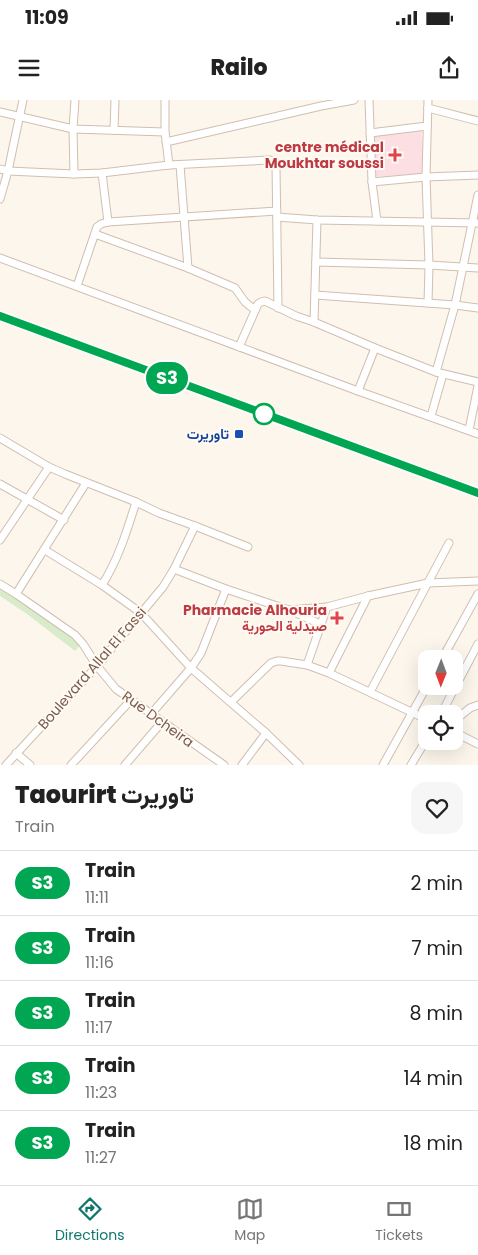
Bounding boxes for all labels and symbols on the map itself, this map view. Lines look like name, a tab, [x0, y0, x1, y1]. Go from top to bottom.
place label: centre médical Moukhtar soussi	[265, 137, 384, 173]
marker: centre médical Moukhtar soussi	[388, 148, 402, 162]
line badge: S3	[144, 362, 190, 394]
unlabelled marker	[253, 403, 275, 425]
place label: تاوريرت	[187, 424, 229, 444]
marker: تاوريرت	[233, 428, 245, 440]
place label: Pharmacie Alhouria صيدلية الحورية	[183, 600, 327, 636]
street label: Boulevard Allal El Fassi	[33, 602, 151, 734]
marker: Pharmacie Alhouria صيدلية الحورية	[331, 612, 343, 624]
north arrow	[418, 650, 462, 695]
street label: Rue Dcheira	[118, 686, 198, 752]

